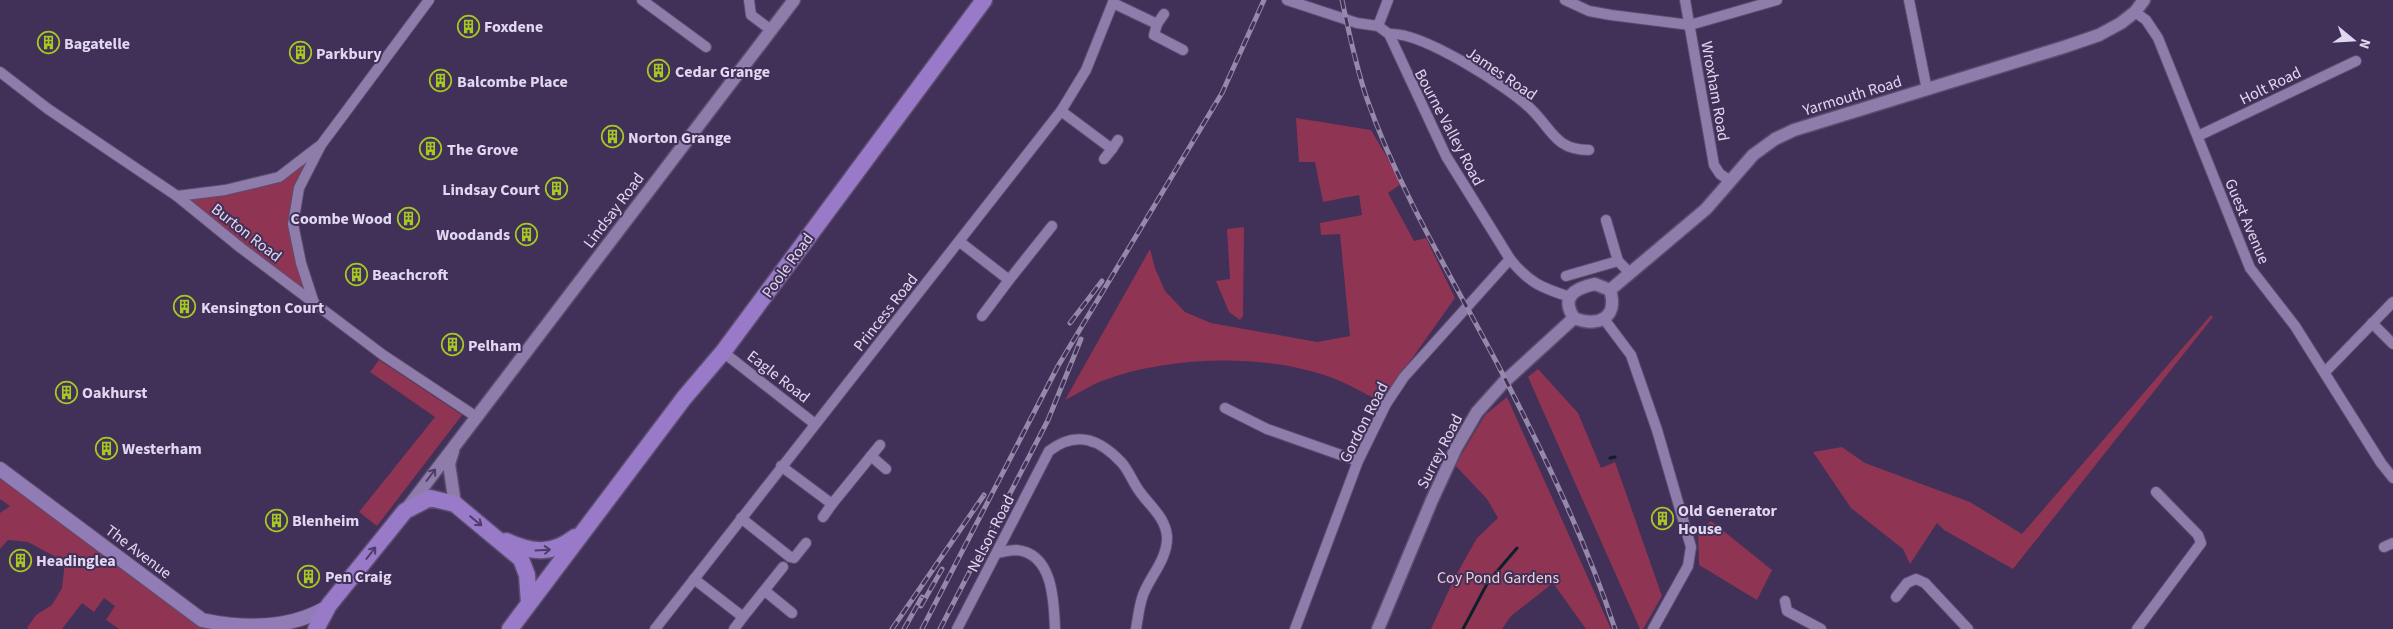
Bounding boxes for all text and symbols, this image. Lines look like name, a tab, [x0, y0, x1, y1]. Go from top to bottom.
building icon: Foxdene	[456, 14, 480, 38]
north arrow	[2328, 15, 2378, 65]
place label: Foxdene	[484, 16, 543, 38]
building icon: Bagatelle	[36, 31, 60, 55]
place label: Bagatelle	[64, 33, 130, 55]
text: N	[2353, 36, 2375, 51]
street label: Wroxham Road	[1695, 39, 1735, 143]
building icon: Parkbury	[288, 41, 312, 65]
street label: James Road	[1462, 42, 1541, 106]
place label: Parkbury	[316, 43, 382, 65]
building icon: Cedar Grange	[647, 59, 671, 83]
place label: Cedar Grange	[675, 61, 770, 83]
street label: Holt Road	[2236, 62, 2305, 110]
street label: Bourne Valley Road	[1409, 65, 1489, 190]
building icon: Balcombe Place	[429, 69, 453, 93]
street label: Yarmouth Road	[1799, 70, 1904, 122]
place label: Balcombe Place	[457, 71, 568, 93]
building icon: Norton Grange	[600, 125, 624, 149]
place label: Norton Grange	[628, 127, 731, 149]
building icon: The Grove	[419, 137, 443, 161]
place label: The Grove	[447, 139, 518, 161]
street label: Lindsay Road	[578, 168, 649, 253]
street label: Guest Avenue	[2219, 175, 2275, 268]
building icon: Lindsay Court	[544, 177, 568, 201]
place label: Lindsay Court	[442, 179, 540, 201]
street label: Burton Road	[207, 198, 286, 267]
building icon: Coombe Wood	[396, 206, 420, 230]
place label: Coombe Wood	[291, 208, 392, 230]
building icon: Woodands	[514, 222, 538, 246]
place label: Woodands	[436, 224, 510, 246]
street label: Poole Road	[757, 229, 819, 303]
building icon: Beachcroft	[344, 262, 368, 286]
place label: Beachcroft	[372, 264, 448, 286]
street label: Princess Road	[848, 269, 923, 356]
building icon: Kensington Court	[173, 295, 197, 319]
place label: Kensington Court	[201, 297, 324, 319]
building icon: Pelham	[440, 333, 464, 357]
place label: Pelham	[468, 335, 521, 357]
street label: Eagle Road	[742, 345, 814, 408]
street label: Gordon Road	[1334, 378, 1394, 467]
building icon: Oakhurst	[54, 380, 78, 404]
place label: Oakhurst	[82, 382, 148, 404]
street label: Surrey Road	[1412, 410, 1468, 493]
building icon: Westerham	[94, 436, 118, 460]
place label: Westerham	[122, 438, 202, 460]
one-way arrow	[426, 468, 436, 482]
street label: Nelson Road	[962, 491, 1020, 576]
place label: Old Generator House	[1678, 500, 1778, 540]
building icon: Old Generator House	[1650, 507, 1674, 531]
building icon: Blenheim	[264, 508, 288, 532]
place label: Blenheim	[292, 510, 359, 532]
one-way arrow	[469, 515, 482, 526]
street label: The Avenue	[101, 520, 176, 584]
one-way arrow	[535, 546, 551, 555]
one-way arrow	[365, 547, 376, 560]
building icon: Headinglea	[8, 548, 32, 572]
place label: Headinglea	[36, 550, 116, 572]
building icon: Pen Craig	[297, 564, 321, 588]
place label: Pen Craig	[325, 566, 392, 588]
park label: Coy Pond Gardens	[1437, 567, 1559, 589]

